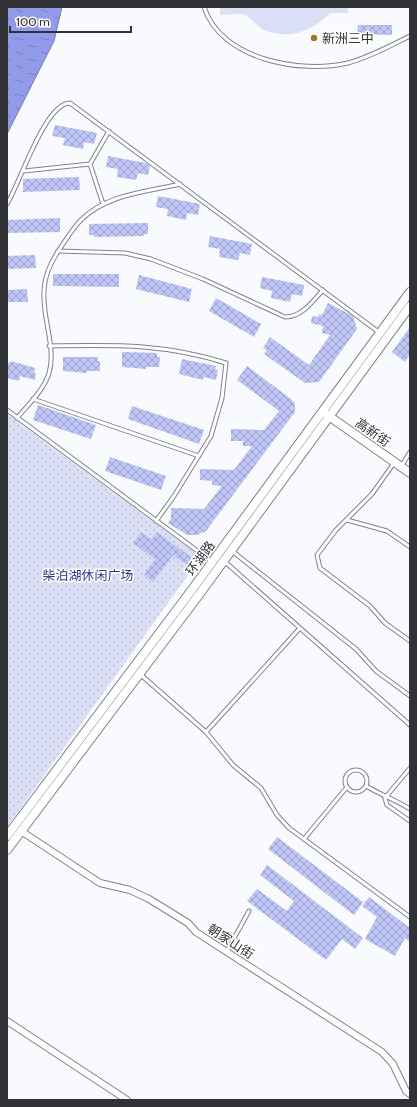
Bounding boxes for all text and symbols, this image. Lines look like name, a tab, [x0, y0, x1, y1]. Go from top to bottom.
scale bar	[10, 8, 131, 34]
text: 100 m	[16, 14, 50, 29]
place label: 新洲三中	[322, 30, 374, 46]
marker: 新洲三中	[309, 33, 319, 43]
street label: 高新街	[352, 414, 394, 450]
street label: 环湖路	[182, 538, 218, 578]
park label: 柴泊湖休闲广场	[42, 567, 134, 583]
street label: 朝家山街	[205, 920, 257, 962]

